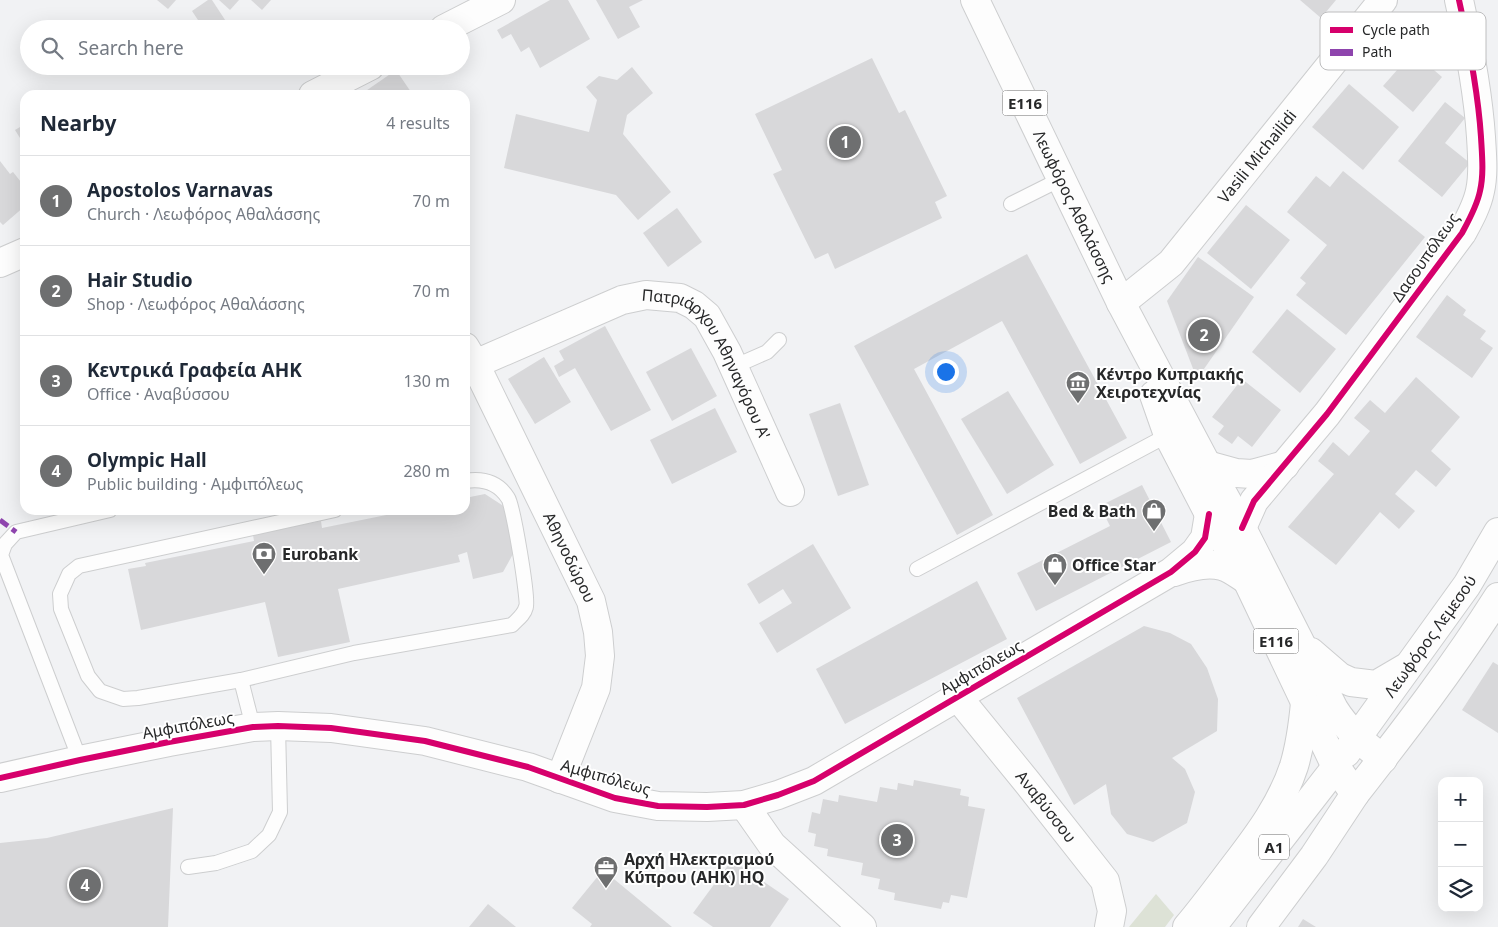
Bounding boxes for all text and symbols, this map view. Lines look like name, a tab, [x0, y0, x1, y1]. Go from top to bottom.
legend	[1320, 12, 1486, 70]
search box	[20, 20, 470, 75]
text: Cycle path	[1362, 20, 1430, 39]
icon: search	[38, 34, 66, 62]
text: Search here	[78, 35, 184, 61]
text: Path	[1362, 42, 1392, 61]
road number: E116	[1002, 90, 1048, 116]
street label: Vasili Michailidi	[1213, 105, 1301, 208]
text: Nearby	[40, 109, 116, 137]
text: 4 results	[386, 112, 450, 134]
pin: 1	[829, 123, 861, 161]
street label: Λεωφόρος Αθαλάσσης	[1028, 126, 1121, 287]
text: Apostolos Varnavas	[87, 177, 273, 203]
text: 1	[51, 190, 61, 212]
text: 70 m	[413, 190, 450, 212]
text: Church · Λεωφόρος Αθαλάσσης	[87, 203, 320, 225]
street label: Δασουπόλεως	[1386, 208, 1464, 306]
text: Hair Studio	[87, 267, 193, 293]
text: 2	[51, 280, 61, 302]
text: 70 m	[413, 280, 450, 302]
street label: Πατριάρχου Αθηναγόρου Α'	[641, 284, 776, 443]
text: Shop · Λεωφόρος Αθαλάσσης	[87, 293, 305, 315]
pin: 2	[1188, 316, 1220, 354]
text: Κεντρικά Γραφεία ΑΗΚ	[87, 357, 302, 383]
your location	[933, 359, 959, 385]
place label: Κέντρο Κυπριακής Χειροτεχνίας	[1096, 363, 1244, 403]
text: 3	[51, 370, 61, 392]
text: 130 m	[403, 370, 450, 392]
museum icon: Κέντρο Κυπριακής Χειροτεχνίας	[1065, 370, 1091, 404]
text: Office · Αναβύσσου	[87, 383, 230, 405]
text: Olympic Hall	[87, 447, 207, 473]
text: 4	[51, 460, 61, 482]
text: 280 m	[403, 460, 450, 482]
text: Public building · Αμφιπόλεως	[87, 473, 303, 495]
shop icon: Bed & Bath	[1141, 498, 1167, 532]
place label: Bed & Bath	[1048, 500, 1136, 522]
street label: Αθηνοδώρου	[538, 508, 601, 606]
bank icon: Eurobank	[251, 541, 277, 575]
place label: Eurobank	[282, 543, 358, 565]
shop icon: Office Star	[1042, 552, 1068, 586]
place label: Office Star	[1072, 554, 1156, 576]
street label: Λεωφόρος Λεμεσού	[1379, 571, 1481, 702]
road number: E116	[1254, 628, 1298, 654]
street label: Αμφιπόλεως	[935, 634, 1027, 700]
street label: Αμφιπόλεως	[141, 706, 236, 744]
street label: Αμφιπόλεως	[558, 754, 654, 800]
street label: Αναβύσσου	[1011, 766, 1082, 847]
map controls	[1438, 777, 1483, 912]
button: +	[1438, 777, 1483, 822]
pin: 3	[881, 821, 913, 859]
button: −	[1438, 822, 1483, 867]
road number: A1	[1259, 834, 1289, 860]
place label: Αρχή Ηλεκτρισμού Κύπρου (ΑΗΚ) HQ	[624, 848, 774, 888]
office icon: Αρχή Ηλεκτρισμού Κύπρου (ΑΗΚ) HQ	[593, 855, 619, 889]
pin: 4	[69, 866, 101, 904]
button: layers	[1438, 867, 1483, 912]

